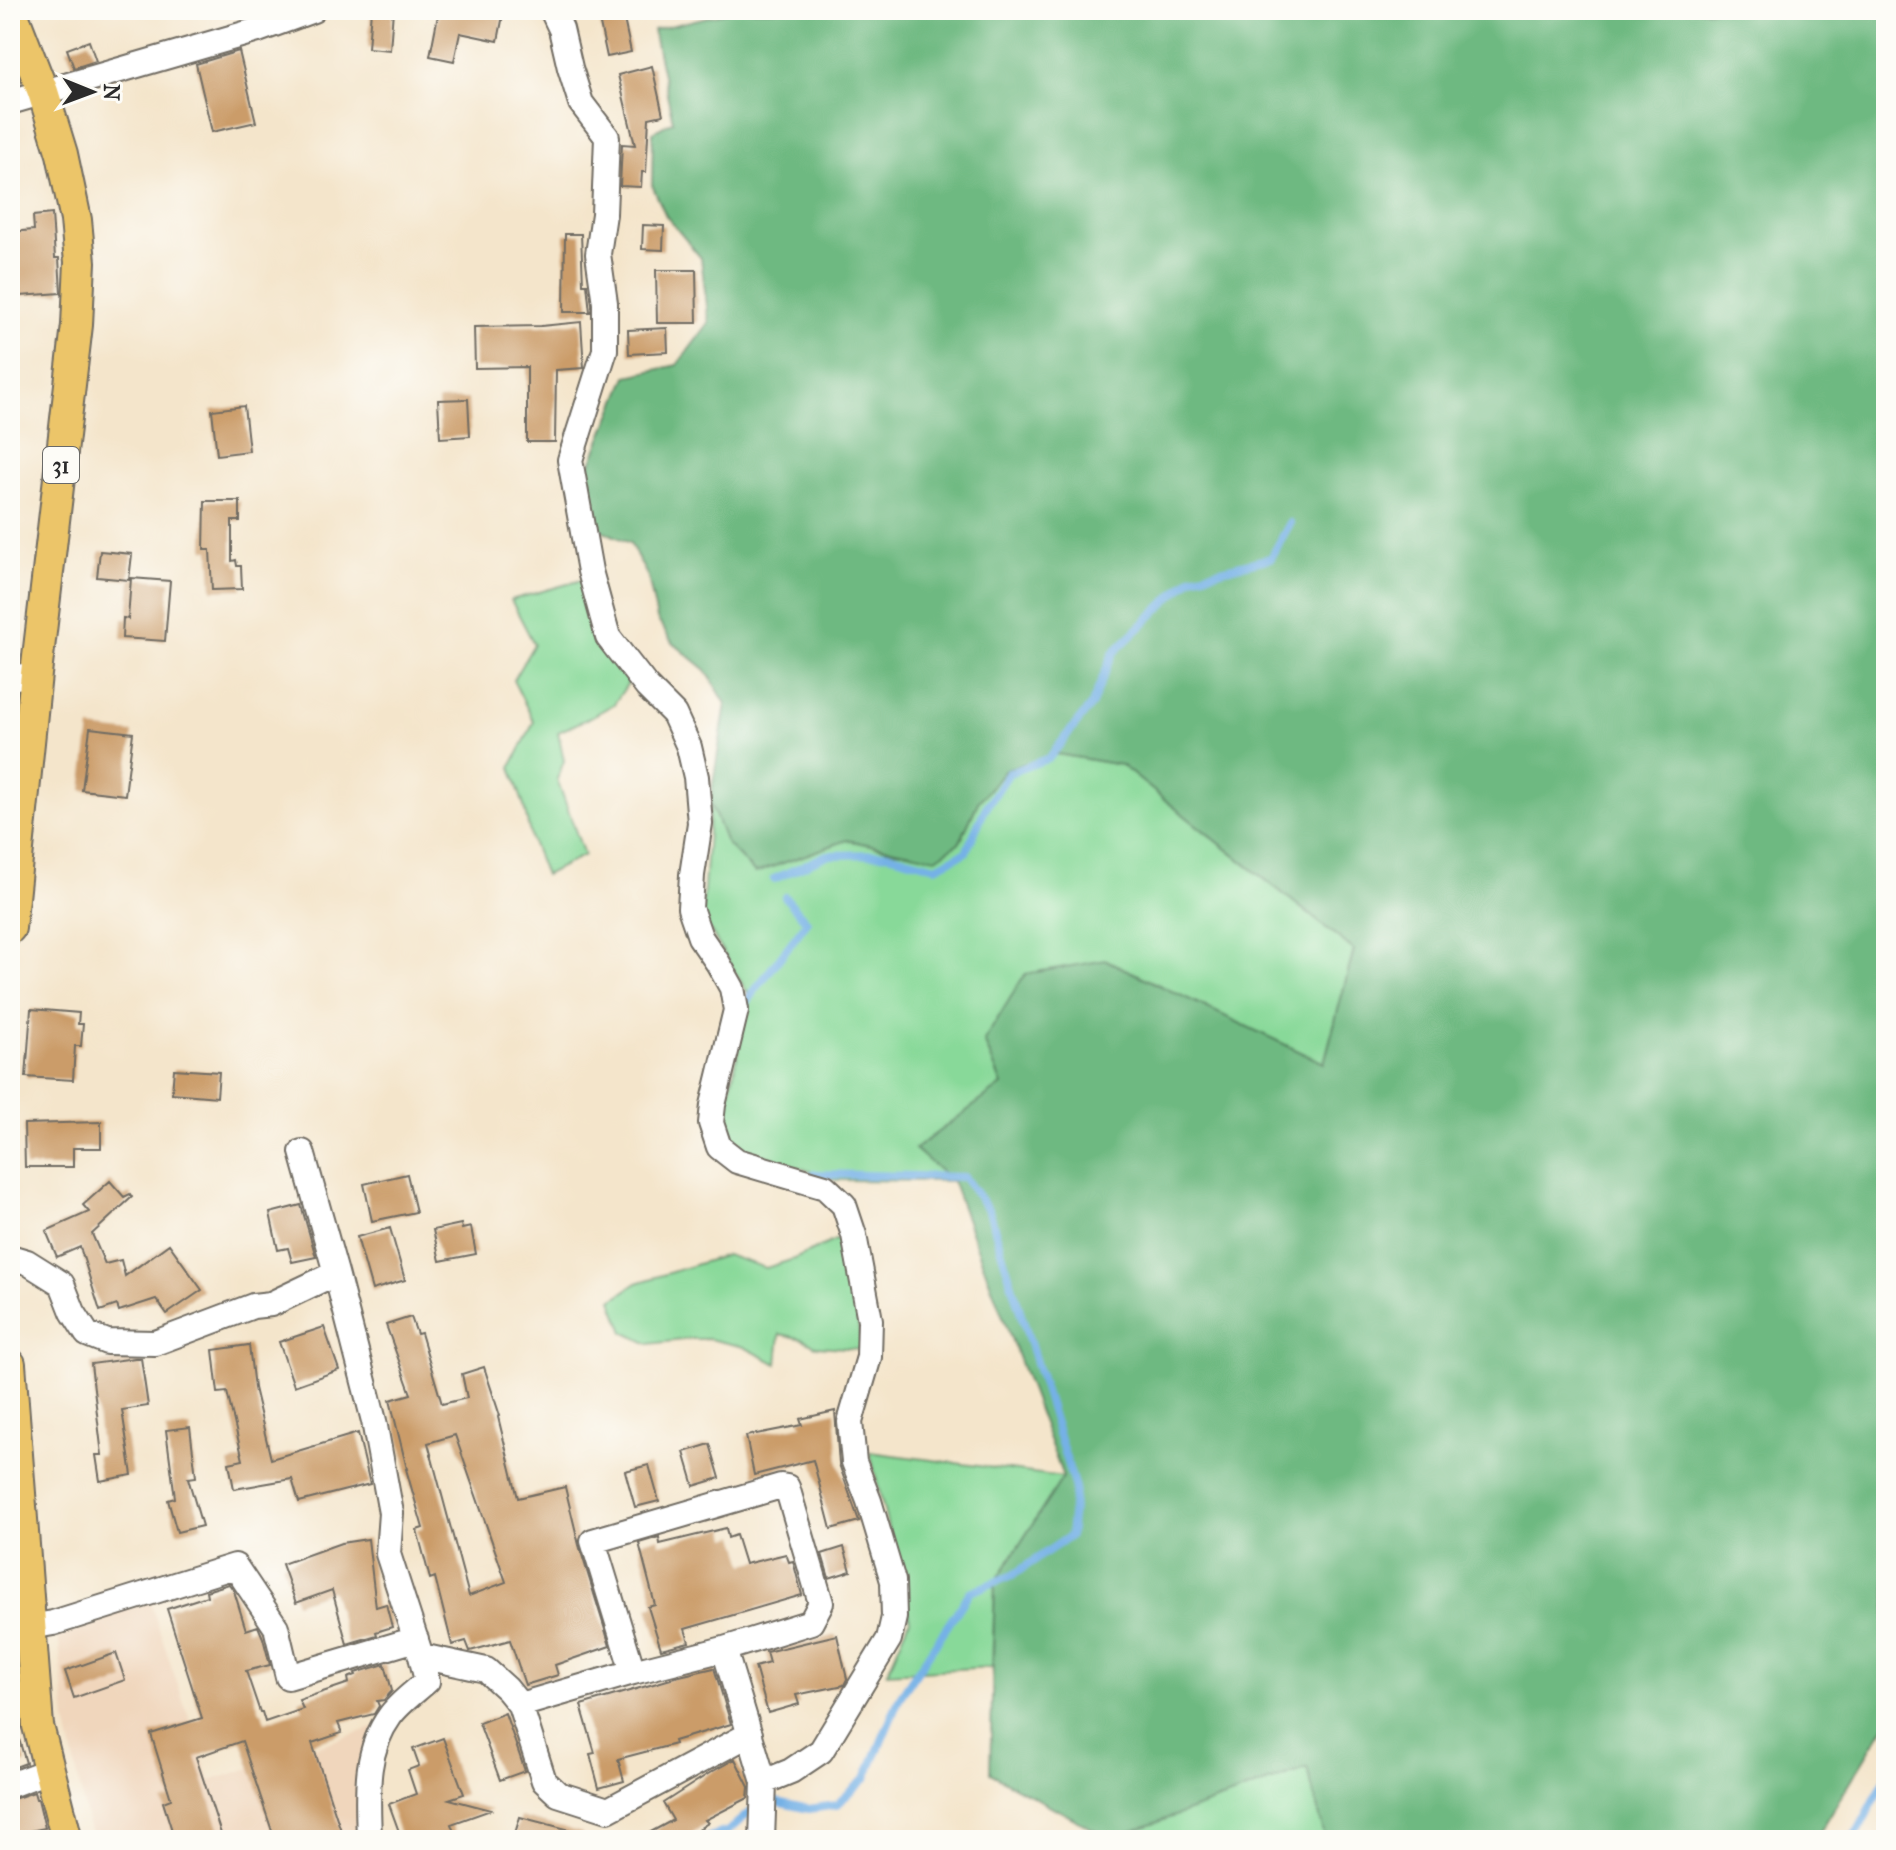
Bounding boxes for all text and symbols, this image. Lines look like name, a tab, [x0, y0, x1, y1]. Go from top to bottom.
north arrow	[52, 52, 132, 132]
text: N	[98, 84, 124, 101]
road number: 31	[43, 447, 79, 483]

